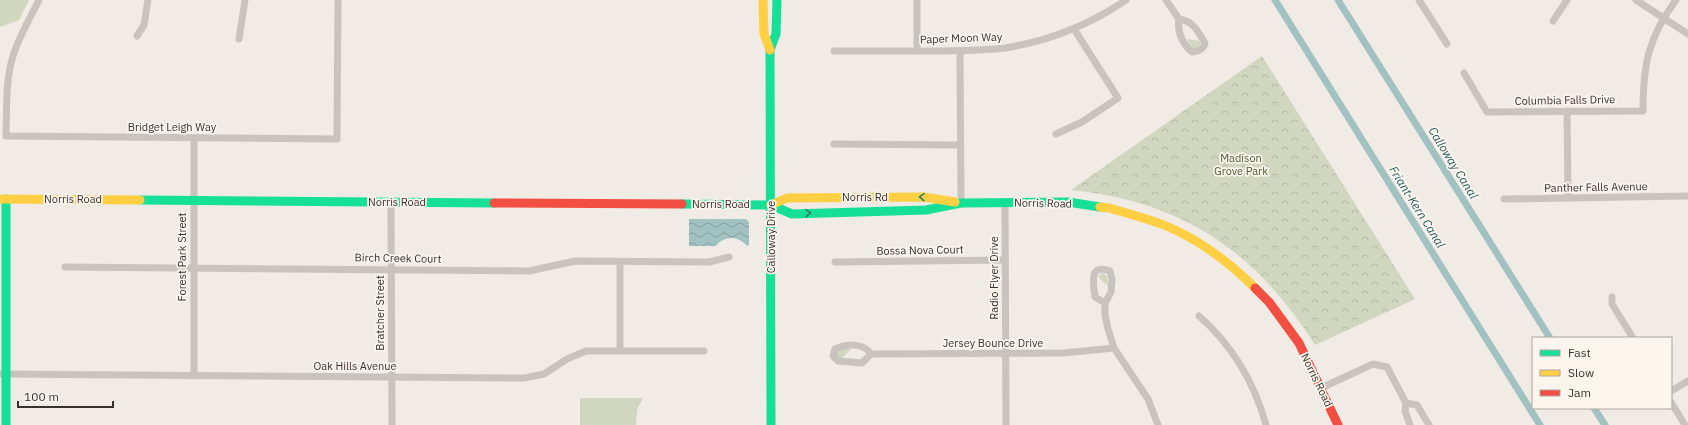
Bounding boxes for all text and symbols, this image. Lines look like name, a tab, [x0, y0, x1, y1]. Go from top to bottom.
street label: Paper Moon Way	[919, 30, 1003, 46]
street label: Columbia Falls Drive	[1515, 92, 1615, 108]
street label: Bridget Leigh Way	[128, 120, 217, 134]
water label: Calloway Canal	[1425, 124, 1482, 202]
park label: Madison Grove Park	[1214, 151, 1268, 178]
water label: Friant-Kern Canal	[1386, 163, 1449, 251]
street label: Panther Falls Avenue	[1544, 179, 1648, 195]
street label: Norris Rd	[842, 190, 888, 204]
street label: Norris Road	[44, 192, 102, 206]
one-way arrow	[919, 193, 925, 202]
street label: Norris Road	[368, 195, 426, 209]
street label: Norris Road	[1014, 195, 1072, 211]
street label: Norris Road	[692, 197, 750, 211]
street label: Calloway Drive	[764, 201, 778, 273]
one-way arrow	[805, 209, 811, 217]
street label: Forest Park Street	[175, 212, 189, 301]
street label: Radio Flyer Drive	[987, 236, 1001, 320]
street label: Bossa Nova Court	[876, 242, 964, 258]
street label: Birch Creek Court	[355, 250, 442, 266]
street label: Bratcher Street	[373, 275, 387, 351]
street label: Jersey Bounce Drive	[943, 336, 1043, 350]
legend	[1532, 337, 1672, 409]
text: Fast	[1568, 345, 1591, 360]
street label: Norris Road	[1298, 351, 1336, 409]
street label: Oak Hills Avenue	[313, 359, 397, 373]
text: Slow	[1568, 365, 1594, 380]
scale bar	[18, 383, 113, 409]
text: Jam	[1568, 385, 1591, 400]
text: 100 m	[24, 389, 59, 404]

